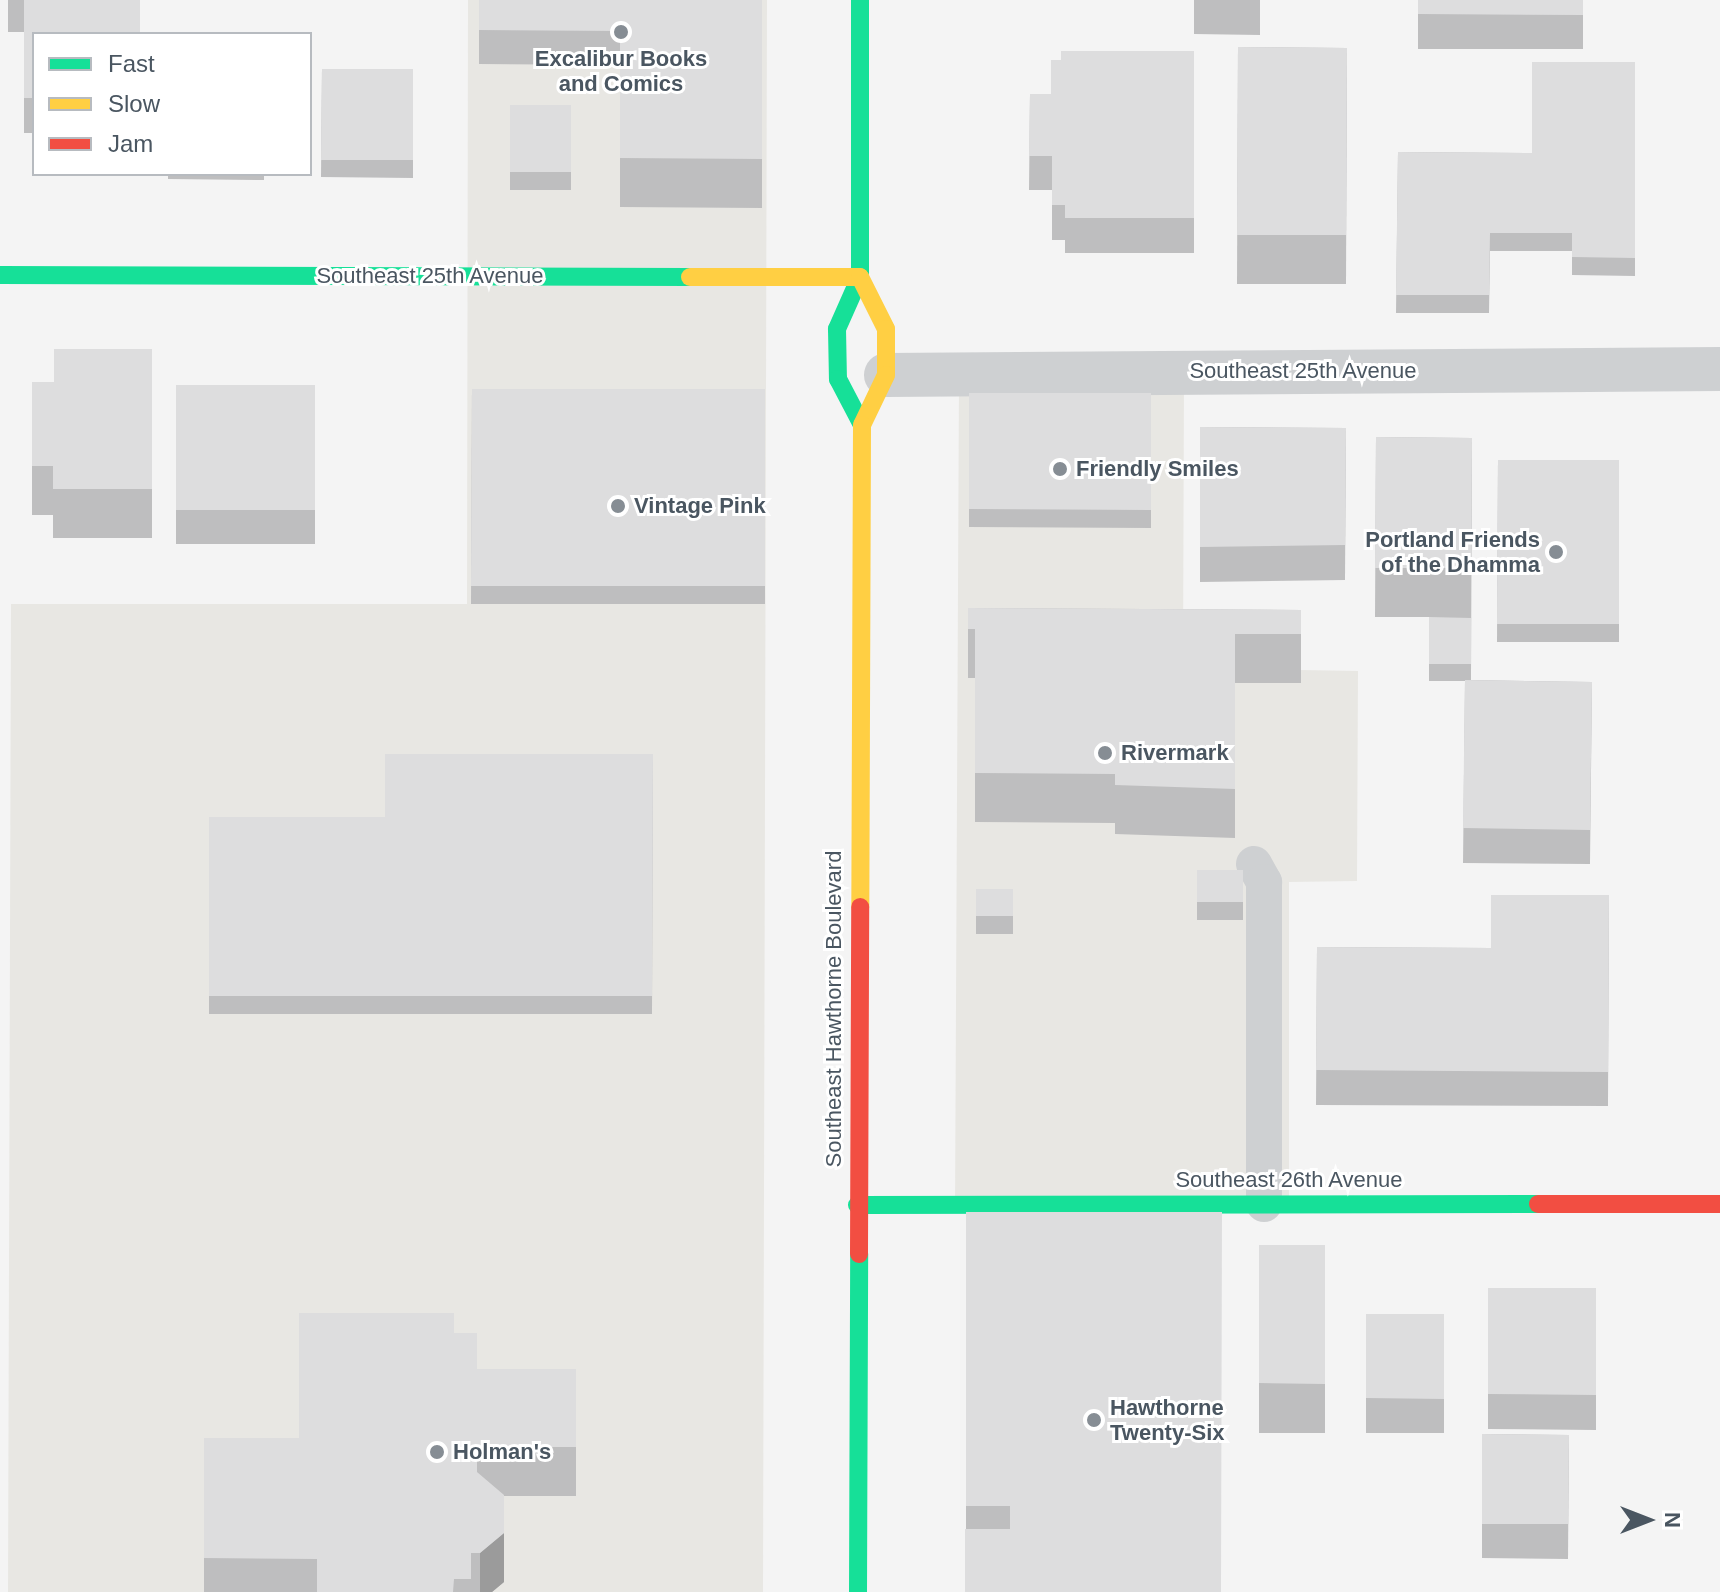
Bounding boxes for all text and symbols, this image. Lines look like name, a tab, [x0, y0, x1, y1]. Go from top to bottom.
marker: Excalibur Books and Comics	[612, 23, 630, 41]
legend	[32, 32, 312, 176]
place label: Excalibur Books and Comics	[535, 45, 707, 96]
text: Fast	[108, 50, 155, 77]
text: Slow	[108, 90, 160, 117]
text: Jam	[108, 130, 153, 157]
street label: Southeast 25th Avenue	[316, 263, 544, 289]
street label: Southeast 25th Avenue	[1189, 358, 1417, 384]
place label: Friendly Smiles	[1076, 456, 1239, 482]
marker: Friendly Smiles	[1051, 460, 1069, 478]
place label: Vintage Pink	[634, 493, 766, 519]
marker: Vintage Pink	[609, 497, 627, 515]
place label: Portland Friends of the Dhamma	[1365, 526, 1540, 578]
marker: Portland Friends of the Dhamma	[1547, 543, 1565, 561]
place label: Rivermark	[1121, 740, 1229, 766]
marker: Rivermark	[1096, 744, 1114, 762]
street label: Southeast Hawthorne Boulevard	[821, 851, 847, 1167]
street label: Southeast 26th Avenue	[1175, 1167, 1403, 1193]
place label: Hawthorne Twenty-Six	[1110, 1394, 1225, 1446]
marker: Hawthorne Twenty-Six	[1085, 1411, 1103, 1429]
place label: Holman's	[453, 1439, 551, 1465]
marker: Holman's	[428, 1443, 446, 1461]
north arrow	[1608, 1480, 1688, 1560]
text: N	[1660, 1512, 1685, 1528]

